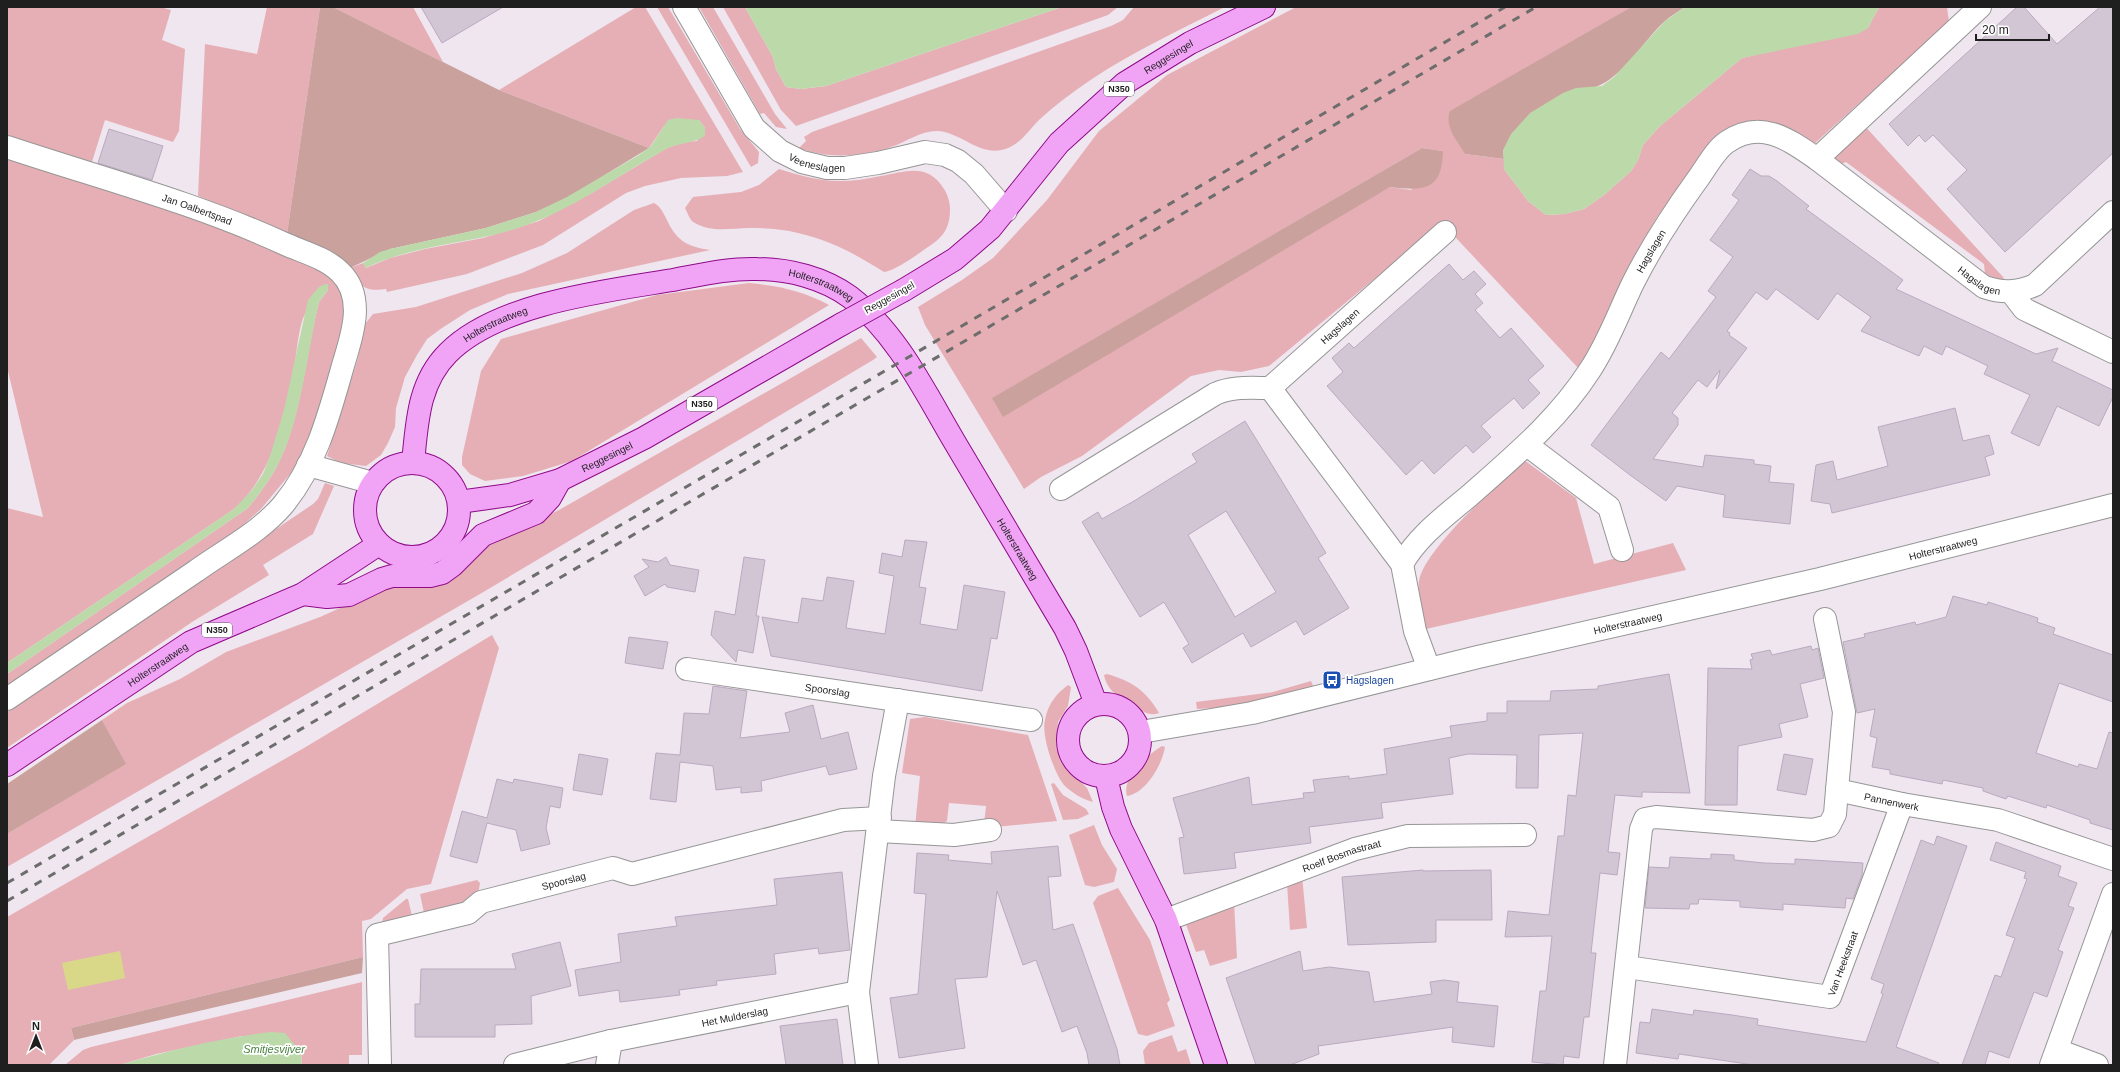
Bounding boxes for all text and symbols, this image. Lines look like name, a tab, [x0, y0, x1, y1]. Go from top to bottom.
scale bar	[1976, 16, 2049, 42]
text: 20 m	[1982, 23, 2009, 37]
street label: Reggesingel	[1142, 38, 1195, 76]
road number: N350	[1104, 82, 1134, 96]
street label: Veeneslagen	[787, 151, 845, 174]
street label: Jan Oalbertspad	[161, 192, 233, 227]
street label: Hagslagen	[1634, 228, 1668, 275]
street label: Hagslagen	[1956, 264, 2001, 297]
street label: Holterstraatweg	[788, 267, 856, 304]
street label: Reggesingel	[862, 279, 916, 316]
street label: Holterstraatweg	[461, 305, 529, 345]
street label: Hagslagen	[1318, 306, 1361, 346]
road number: N350	[687, 397, 717, 411]
street label: Reggesingel	[580, 440, 634, 474]
street label: Holterstraatweg	[995, 516, 1040, 582]
street label: Holterstraatweg	[1908, 535, 1978, 562]
street label: Holterstraatweg	[1592, 610, 1663, 637]
road number: N350	[202, 623, 232, 637]
street label: Holterstraatweg	[126, 641, 190, 689]
bus stop icon: Hagslagen	[1321, 669, 1343, 691]
place label: Hagslagen	[1346, 675, 1394, 686]
street label: Spoorslag	[804, 682, 850, 699]
street label: Pannenwerk	[1863, 791, 1921, 813]
street label: Roelf Bosmastraat	[1301, 838, 1382, 874]
street label: Spoorslag	[541, 870, 587, 892]
street label: Van Heekstraat	[1826, 930, 1860, 998]
street label: Het Mulderslag	[701, 1005, 769, 1029]
north arrow	[16, 1016, 56, 1056]
text: N	[32, 1020, 40, 1032]
water label: Smitjesvijver	[243, 1043, 306, 1055]

